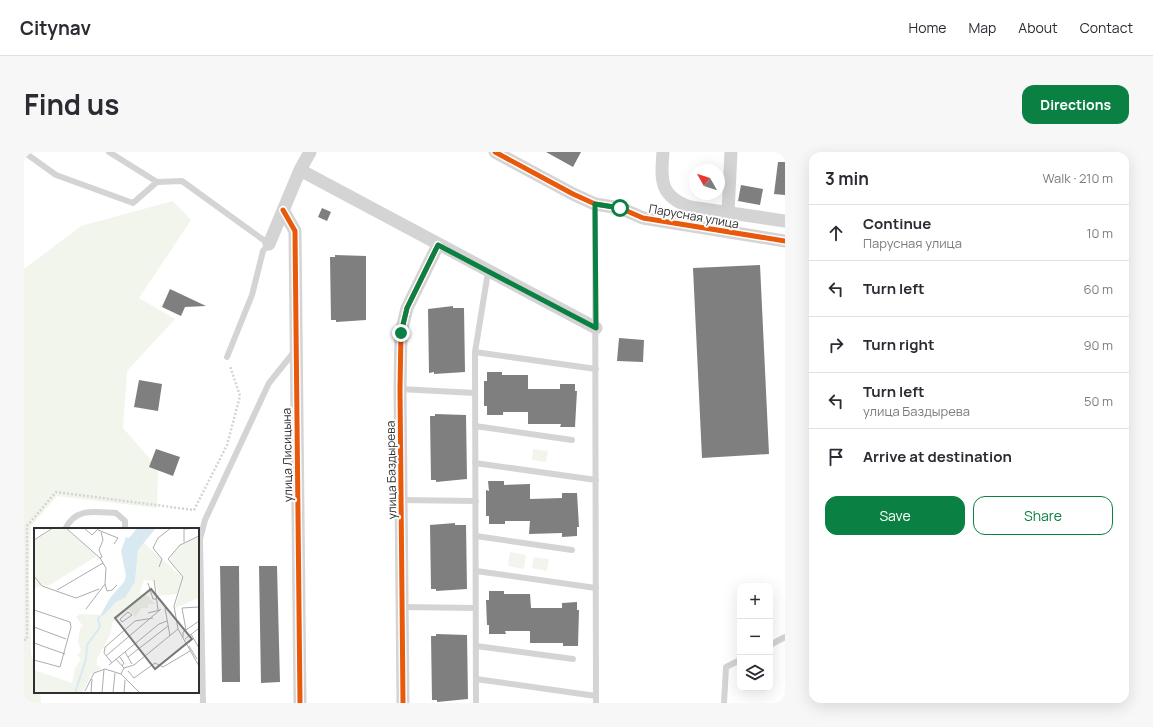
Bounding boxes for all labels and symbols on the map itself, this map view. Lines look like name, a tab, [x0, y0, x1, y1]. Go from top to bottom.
north arrow	[689, 164, 725, 200]
route start	[611, 199, 629, 217]
street label: Парусная улица	[648, 200, 740, 232]
route end	[392, 324, 410, 342]
street label: улица Лисицына	[278, 408, 296, 502]
street label: улица Баздырева	[382, 420, 400, 520]
inset map	[34, 528, 199, 693]

